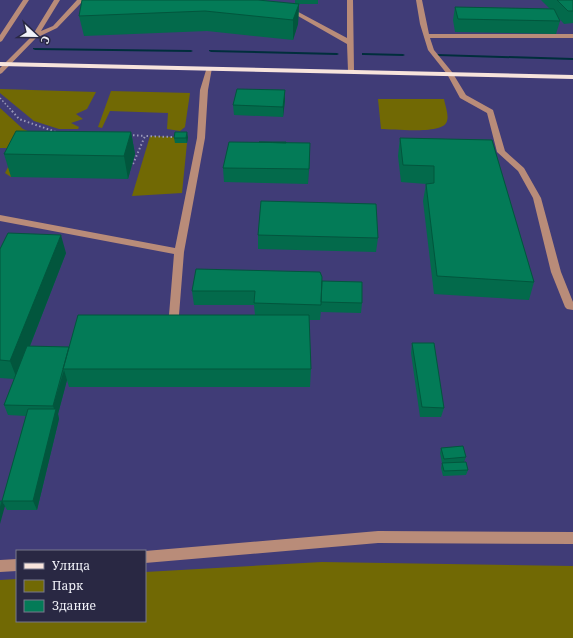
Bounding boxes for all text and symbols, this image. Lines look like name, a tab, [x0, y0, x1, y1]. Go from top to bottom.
north arrow	[16, 16, 56, 56]
text: С	[37, 34, 54, 46]
legend	[16, 550, 146, 622]
text: Улица	[52, 557, 90, 574]
text: Парк	[52, 577, 84, 594]
text: Здание	[52, 597, 96, 614]

